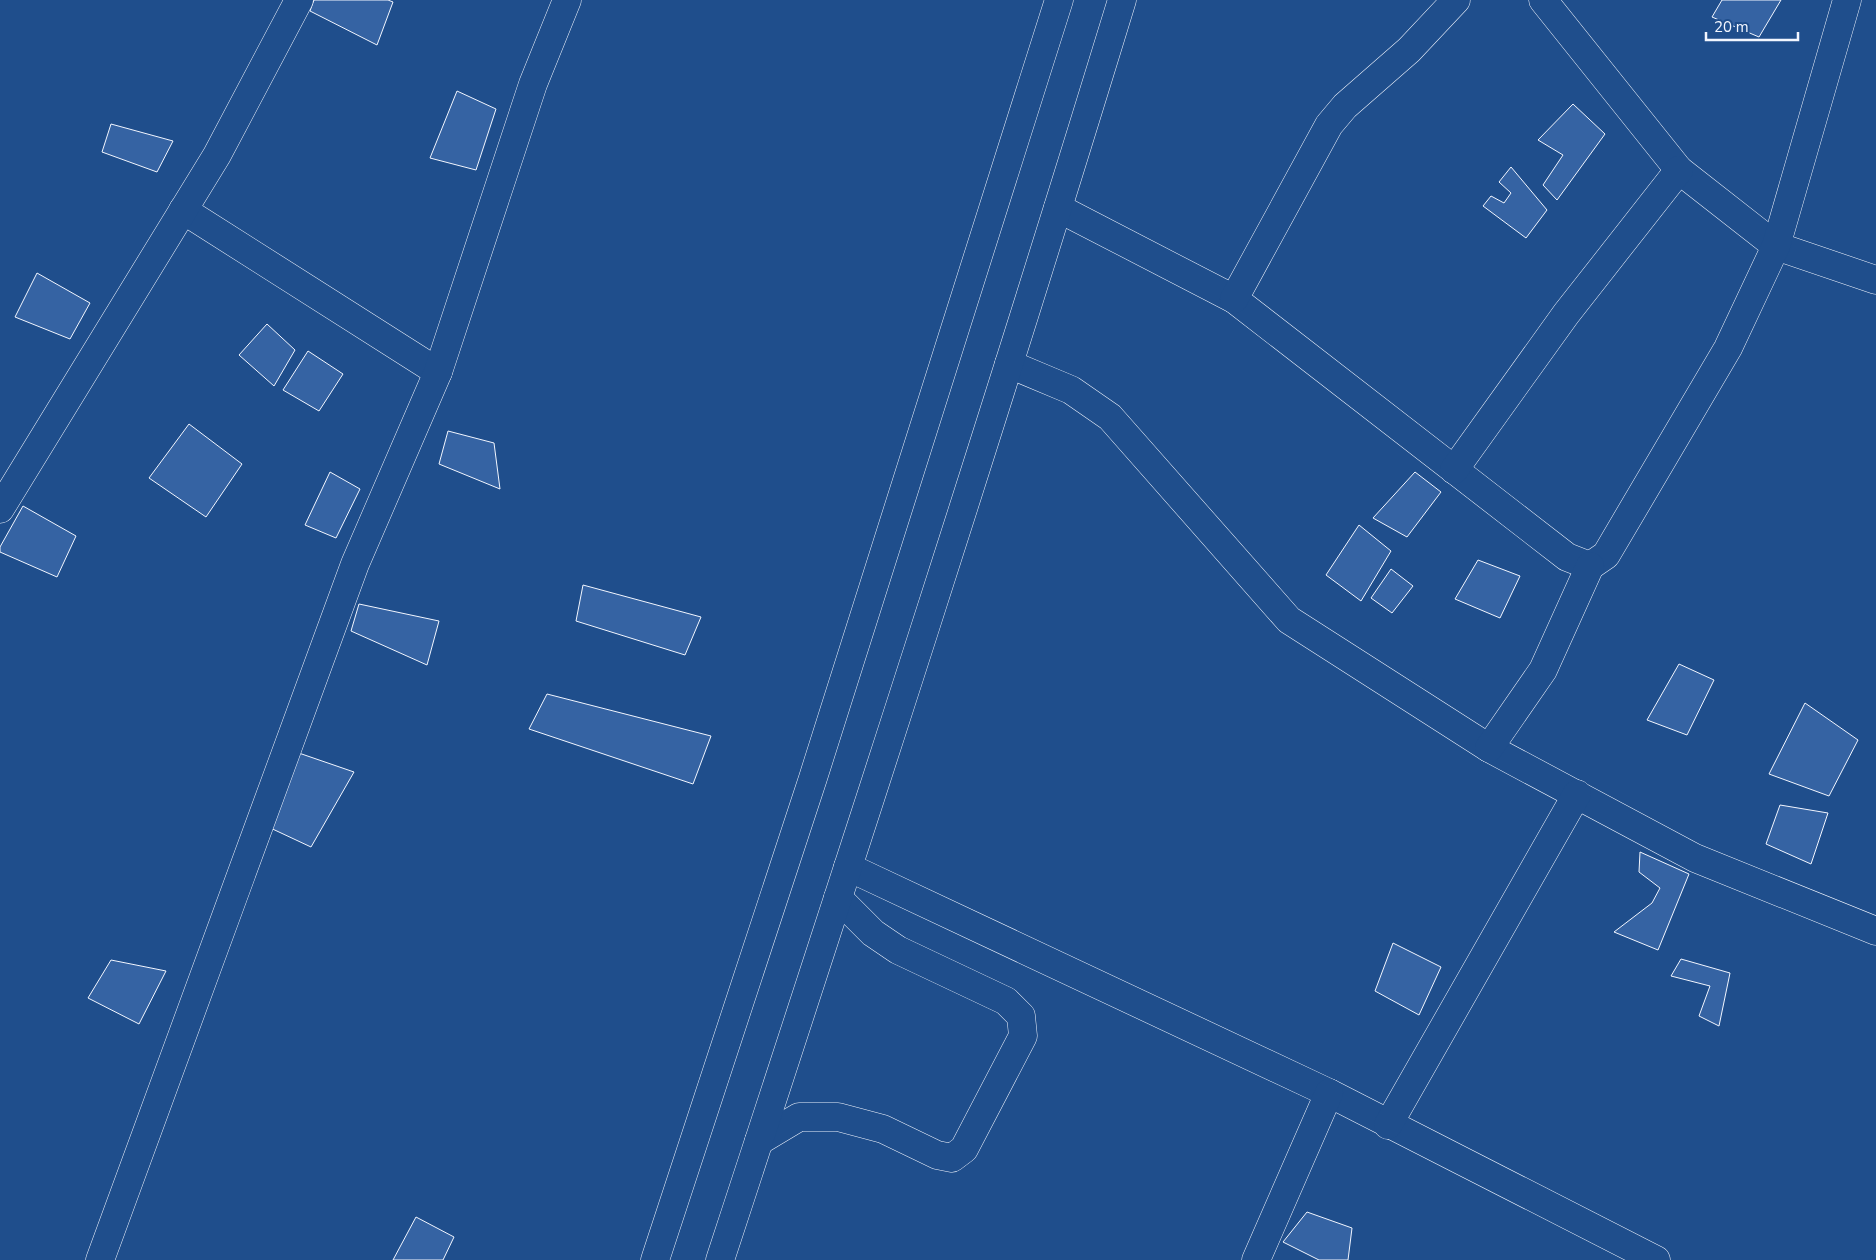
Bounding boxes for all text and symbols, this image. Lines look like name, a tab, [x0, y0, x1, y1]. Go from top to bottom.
scale bar	[1706, 10, 1798, 42]
text: 20 m	[1714, 17, 1749, 37]

